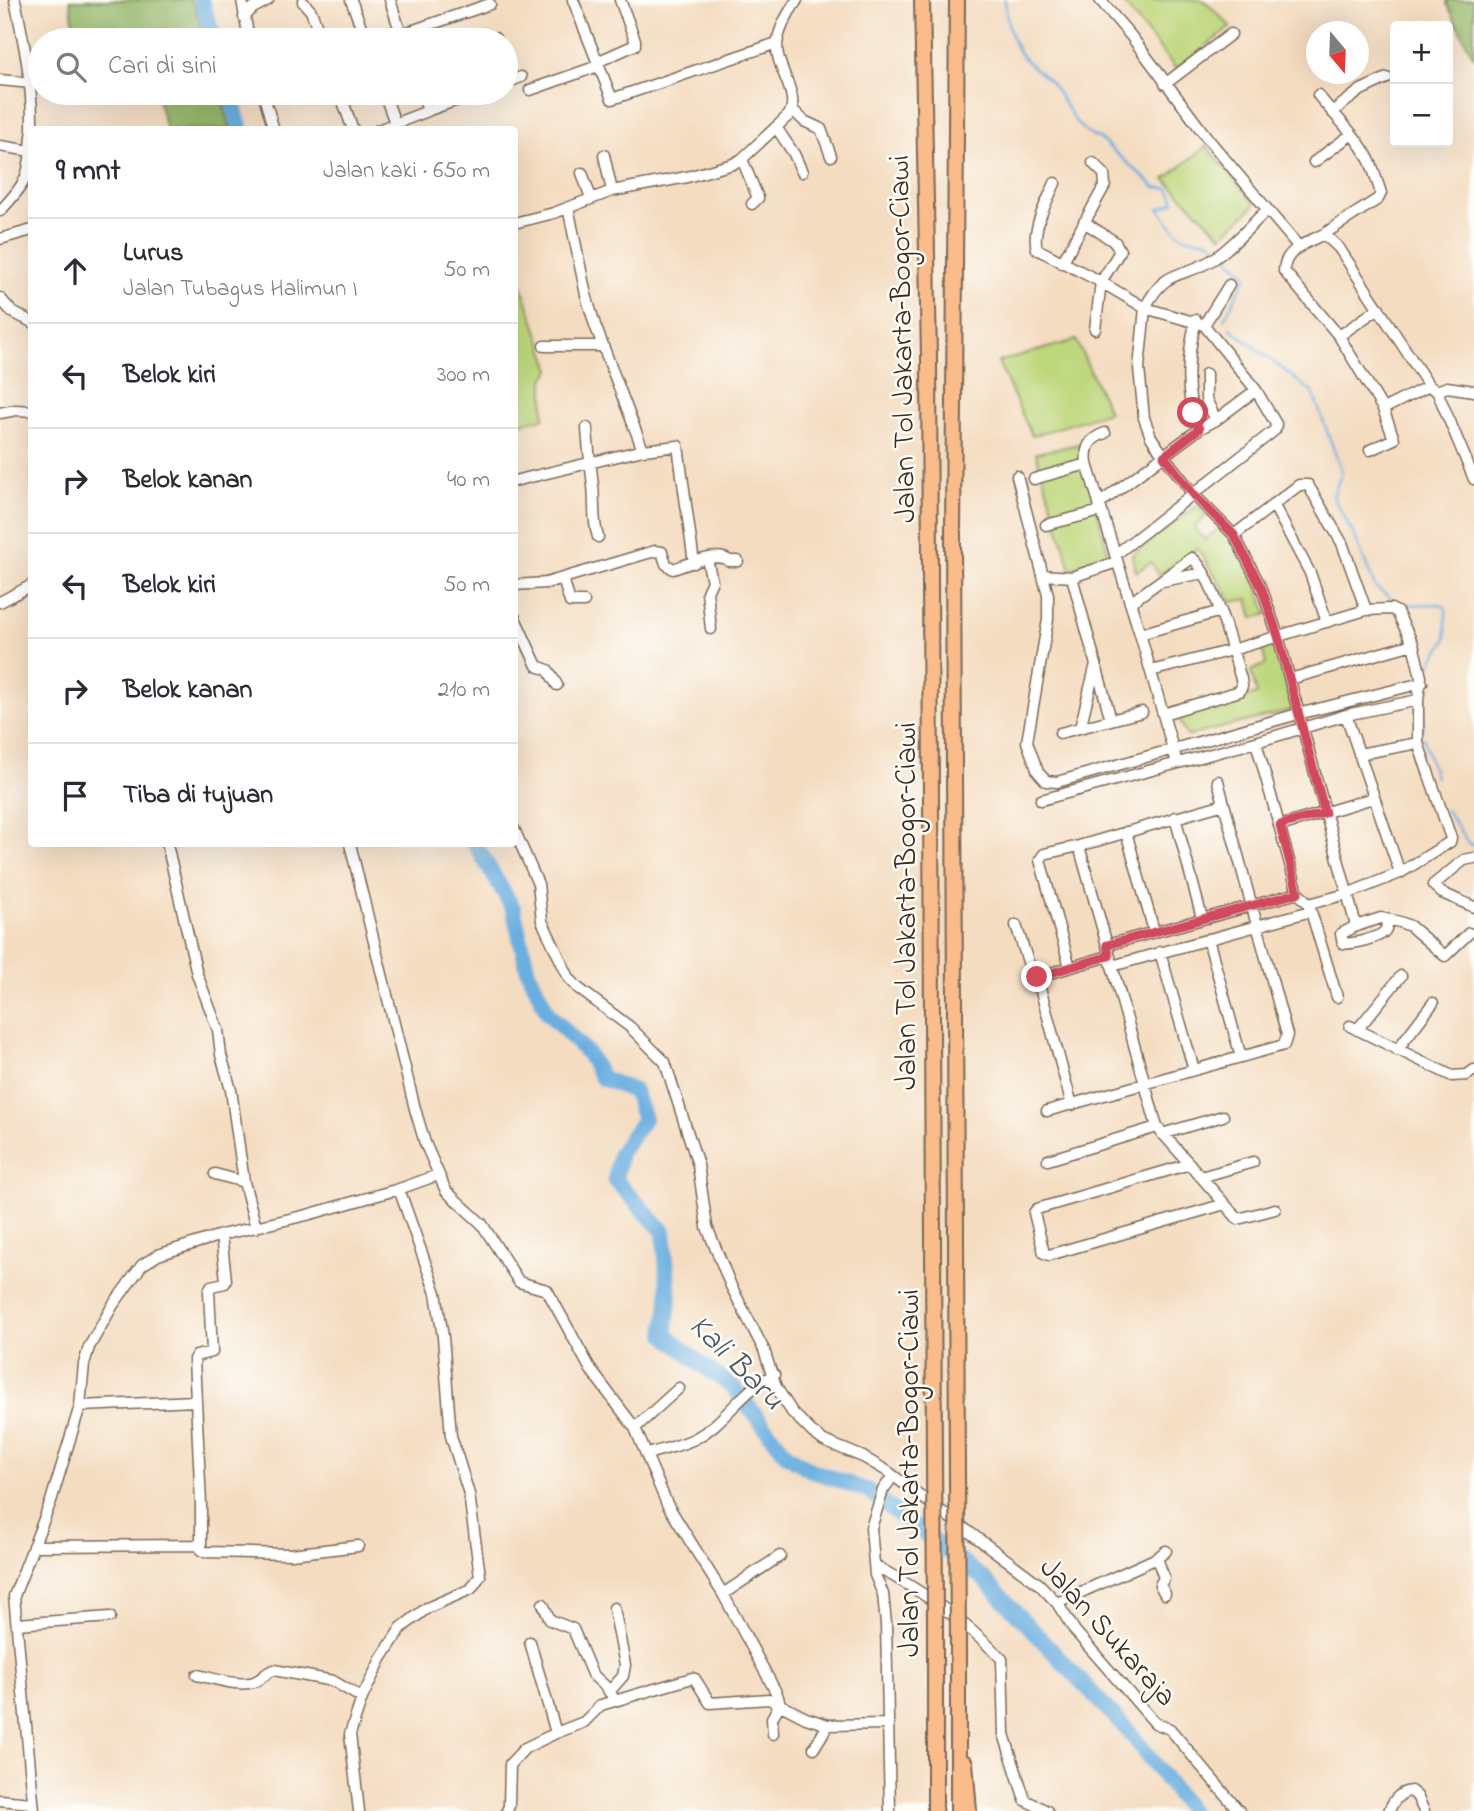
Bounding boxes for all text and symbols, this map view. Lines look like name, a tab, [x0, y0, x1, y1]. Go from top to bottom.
north arrow	[1306, 21, 1369, 84]
map controls	[1390, 21, 1453, 147]
button: +	[1390, 21, 1453, 84]
search box	[28, 28, 518, 105]
icon: search	[52, 48, 90, 86]
text: Cari di sini	[108, 48, 217, 86]
button: −	[1390, 84, 1453, 147]
text: 9 mnt	[56, 150, 121, 194]
text: Jalan kaki · 650 m	[323, 155, 490, 188]
street label: Jalan Tol Jakarta–Bogor–Ciawi	[879, 155, 929, 523]
text: Lurus	[123, 235, 184, 273]
icon: ahead	[56, 252, 94, 290]
text: 50 m	[443, 254, 490, 287]
text: Jalan Tubagus Halimun I	[123, 273, 358, 306]
icon: left	[56, 357, 94, 395]
text: Belok kiri	[123, 357, 216, 395]
text: 300 m	[437, 359, 490, 392]
route start	[1177, 397, 1208, 428]
icon: right	[56, 462, 94, 500]
text: Belok kanan	[123, 462, 252, 500]
text: 40 m	[447, 464, 490, 497]
icon: left	[56, 567, 94, 605]
text: Belok kiri	[123, 567, 216, 605]
text: 50 m	[443, 569, 490, 602]
icon: right	[56, 672, 94, 710]
text: Belok kanan	[123, 672, 252, 710]
text: 210 m	[438, 674, 490, 707]
street label: Jalan Tol Jakarta–Bogor–Ciawi	[886, 722, 930, 1090]
icon: arrive	[56, 777, 94, 815]
text: Tiba di tujuan	[123, 777, 273, 815]
route end	[1021, 961, 1052, 992]
street label: Jalan Tol Jakarta–Bogor–Ciawi	[889, 1289, 933, 1657]
water label: Kali Baru	[677, 1305, 794, 1422]
street label: Jalan Sukaraja	[1028, 1549, 1186, 1717]

